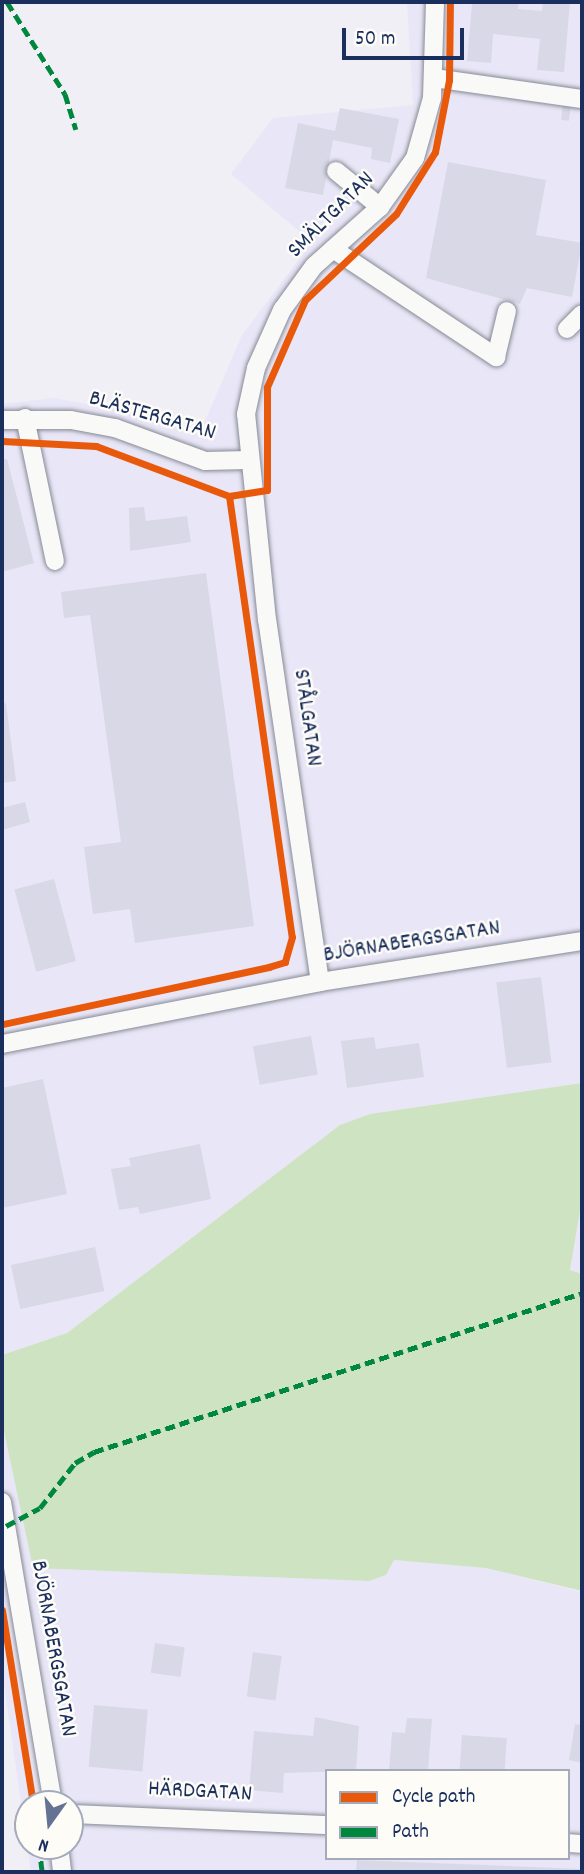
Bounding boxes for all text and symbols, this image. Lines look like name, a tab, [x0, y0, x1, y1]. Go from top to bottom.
scale bar	[346, 14, 468, 58]
text: 50 m	[355, 25, 395, 55]
street label: SMÄLTGATAN	[283, 167, 381, 265]
street label: BLÄSTERGATAN	[85, 386, 219, 448]
street label: STÅLGATAN	[286, 668, 326, 768]
street label: BJÖRNABERGSGATAN	[322, 915, 502, 971]
street label: BJÖRNABERGSGATAN	[23, 1559, 81, 1739]
legend	[325, 1769, 570, 1860]
street label: HÄRDGATAN	[147, 1776, 253, 1810]
text: Cycle path	[392, 1783, 475, 1813]
north arrow	[14, 1790, 84, 1860]
text: Path	[392, 1818, 429, 1848]
text: N	[36, 1830, 52, 1858]

